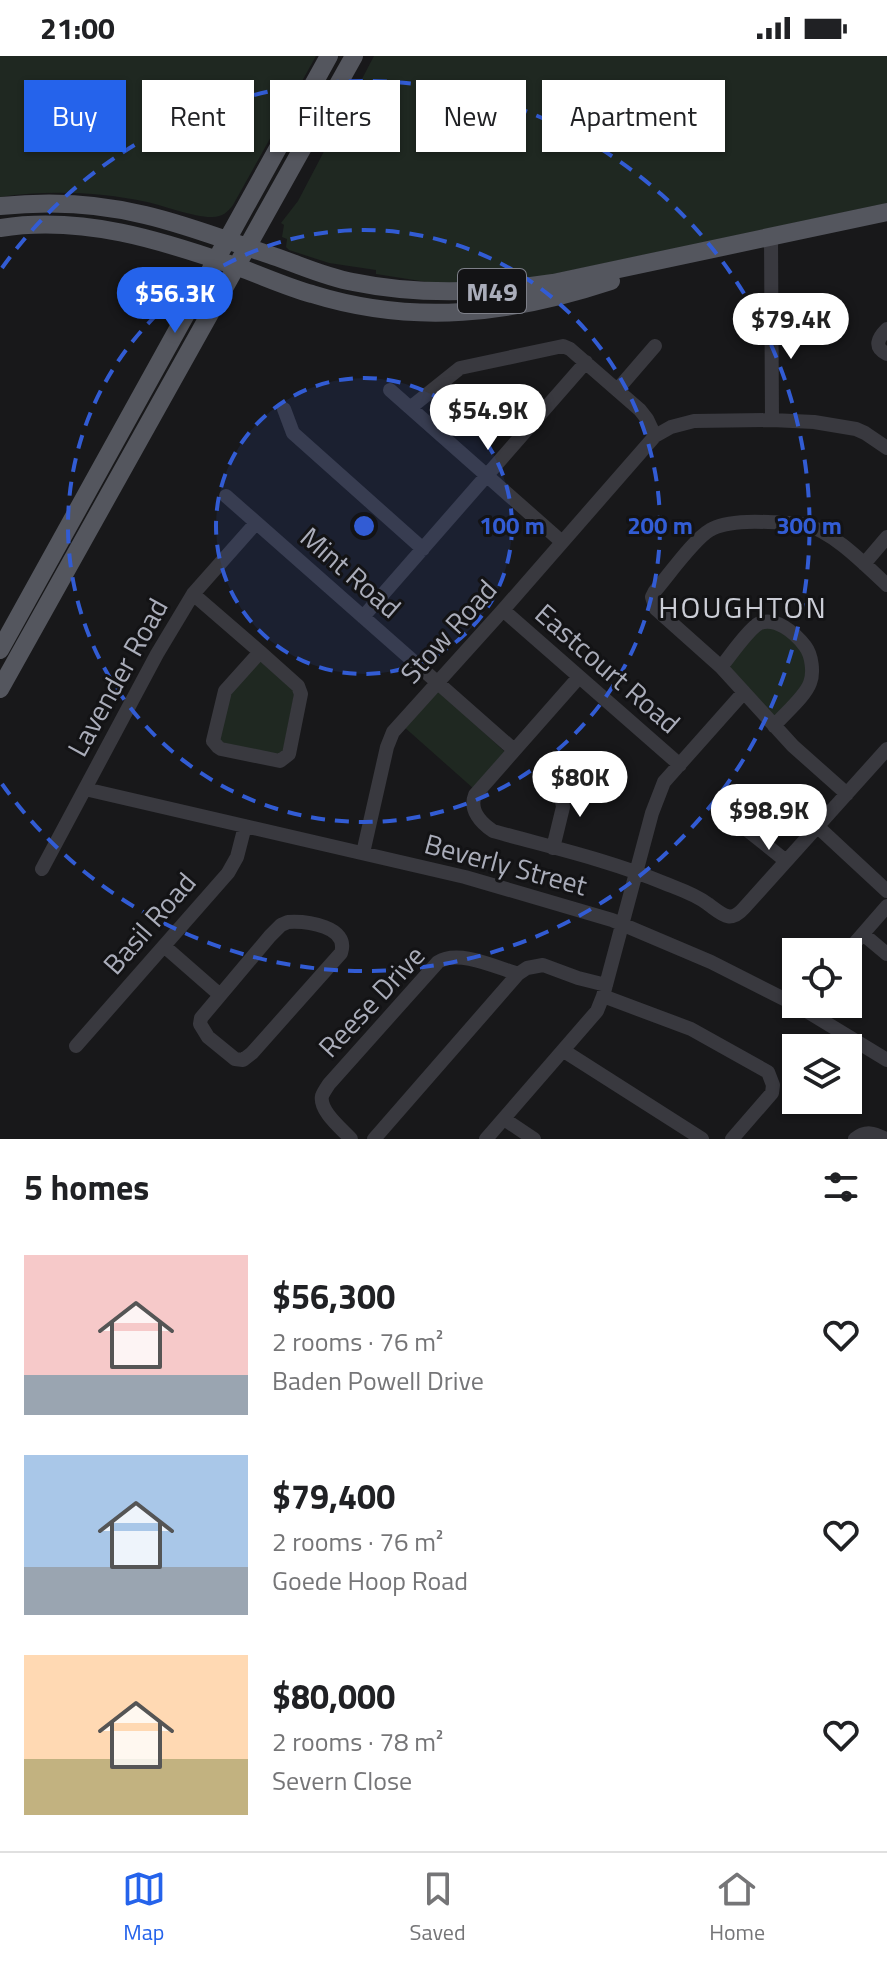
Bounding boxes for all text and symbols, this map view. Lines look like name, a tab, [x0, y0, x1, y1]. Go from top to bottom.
text: 21:00	[40, 5, 115, 51]
chip: Buy	[24, 80, 126, 152]
chip: Rent	[142, 80, 254, 152]
chip: Filters	[270, 80, 400, 152]
chip: New	[416, 80, 526, 152]
chip: Apartment	[542, 80, 725, 152]
pin: $56.3K	[110, 267, 240, 335]
road number: M49	[458, 269, 526, 313]
text: $56.3K	[135, 273, 215, 312]
pin: $79.4K	[726, 293, 856, 361]
text: $79.4K	[751, 299, 831, 338]
pin: $54.9K	[423, 384, 553, 452]
text: $54.9K	[448, 390, 528, 429]
text: 100 m	[479, 507, 545, 543]
text: 200 m	[627, 507, 693, 543]
text: 300 m	[776, 507, 842, 543]
centre of rings	[350, 512, 378, 540]
street label: Mint Road	[291, 516, 411, 628]
street label: Stow Road	[389, 569, 507, 693]
district label: HOUGHTON	[658, 584, 828, 630]
street label: Lavender Road	[56, 590, 178, 764]
street label: Eastcourt Road	[526, 593, 690, 743]
pin: $80K	[533, 751, 627, 819]
text: $80K	[550, 757, 610, 796]
pin: $98.9K	[704, 784, 834, 852]
text: $98.9K	[729, 790, 809, 829]
street label: Beverly Street	[420, 822, 592, 906]
street label: Basil Road	[92, 862, 206, 984]
street label: Reese Drive	[308, 935, 434, 1067]
map controls	[782, 938, 862, 1114]
button: locate	[782, 938, 862, 1018]
button: layers	[782, 1034, 862, 1114]
text: 5 homes	[24, 1161, 149, 1213]
icon: filters	[819, 1165, 863, 1209]
text: $56,300	[272, 1270, 395, 1322]
icon: home	[88, 1287, 184, 1383]
icon: heart	[819, 1313, 863, 1357]
text: 2 rooms · 76 m²	[272, 1322, 443, 1361]
text: Baden Powell Drive	[272, 1361, 484, 1400]
text: $79,400	[272, 1470, 395, 1522]
icon: home	[88, 1487, 184, 1583]
icon: heart	[819, 1513, 863, 1557]
text: 2 rooms · 76 m²	[272, 1522, 443, 1561]
text: Goede Hoop Road	[272, 1561, 468, 1600]
text: $80,000	[272, 1670, 395, 1722]
icon: home	[88, 1687, 184, 1783]
icon: heart	[819, 1713, 863, 1757]
text: 2 rooms · 78 m²	[272, 1722, 443, 1761]
text: Severn Close	[272, 1761, 412, 1800]
tab: Map	[122, 1867, 166, 1949]
tab: Saved	[410, 1867, 466, 1949]
tab: Home	[709, 1867, 765, 1949]

